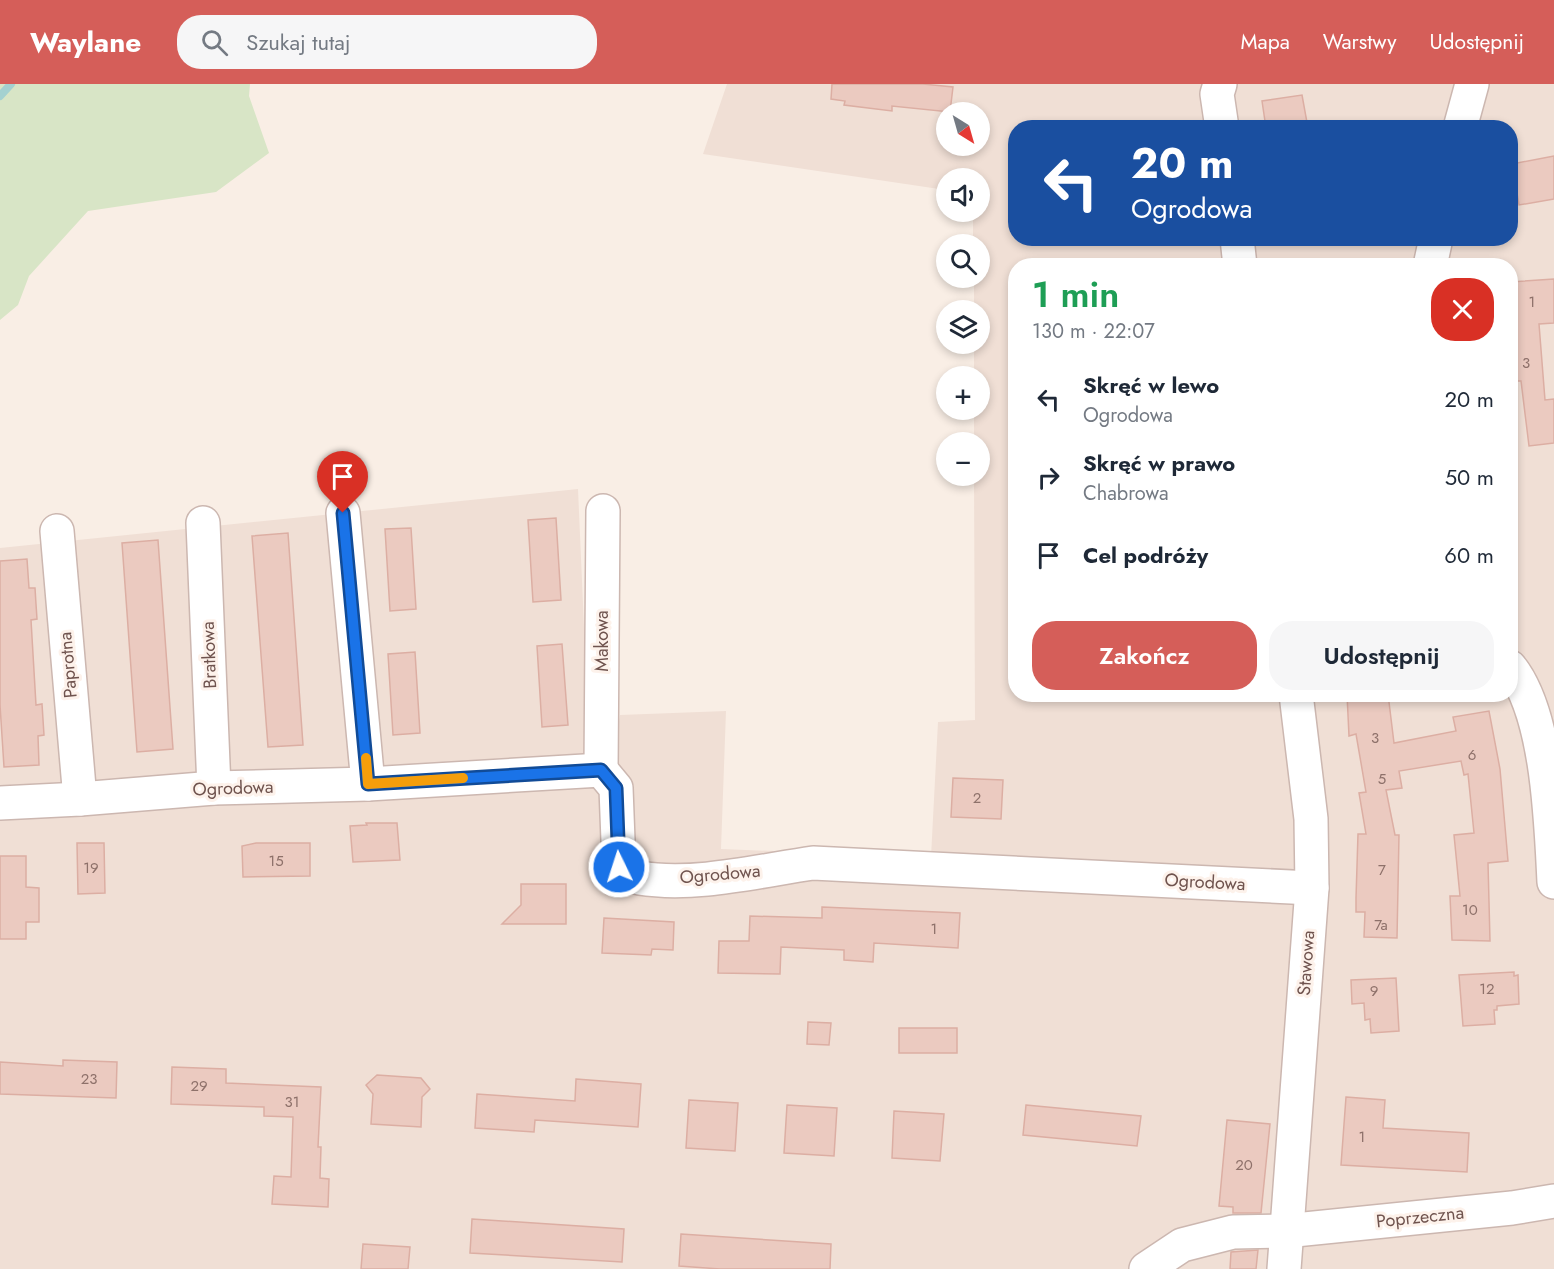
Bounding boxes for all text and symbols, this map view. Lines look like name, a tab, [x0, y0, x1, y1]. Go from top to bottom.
search box	[177, 15, 597, 69]
text: Waylane	[30, 22, 141, 63]
icon: search	[198, 26, 231, 59]
text: Szukaj tutaj	[246, 26, 350, 58]
text: Mapa	[1241, 27, 1290, 57]
text: Warstwy	[1323, 27, 1396, 57]
text: Udostępnij	[1429, 27, 1524, 57]
north arrow	[936, 102, 990, 156]
map controls	[936, 102, 990, 486]
text: 20 m	[1131, 133, 1233, 194]
icon: left	[1032, 144, 1110, 222]
button: sound	[936, 168, 990, 222]
text: Ogrodowa	[1131, 189, 1252, 228]
button: search	[936, 234, 990, 288]
text: 1 min	[1032, 268, 1119, 320]
button: close	[1431, 278, 1494, 341]
house number: 1	[1529, 291, 1535, 313]
button: layers	[936, 300, 990, 354]
text: 130 m · 22:07	[1032, 317, 1155, 346]
house number: 3	[1522, 352, 1530, 374]
button: +	[936, 366, 990, 420]
text: Skręć w lewo	[1083, 369, 1219, 401]
icon: left	[1032, 383, 1065, 416]
text: 20 m	[1445, 383, 1494, 415]
text: Ogrodowa	[1083, 401, 1173, 430]
button: −	[936, 432, 990, 486]
text: Skręć w prawo	[1083, 447, 1235, 479]
pin	[317, 451, 368, 513]
icon: arrive	[326, 460, 359, 493]
icon: right	[1032, 461, 1065, 494]
text: 50 m	[1445, 461, 1494, 493]
text: Chabrowa	[1083, 479, 1169, 508]
icon: arrive	[1032, 539, 1065, 572]
text: Cel podróży	[1083, 539, 1208, 571]
text: 60 m	[1444, 539, 1494, 571]
street label: Makowa	[589, 610, 615, 672]
street label: Bratkowa	[195, 621, 223, 689]
button: Zakończ	[1032, 621, 1257, 690]
button: Udostępnij	[1269, 621, 1494, 690]
street label: Paprotna	[52, 631, 84, 699]
house number: 3	[1371, 727, 1379, 749]
house number: 6	[1468, 744, 1476, 766]
house number: 5	[1378, 768, 1386, 790]
street label: Ogrodowa	[192, 774, 274, 802]
house number: 2	[973, 787, 981, 809]
position arrow	[587, 835, 651, 899]
house number: 15	[268, 850, 284, 872]
house number: 19	[83, 857, 99, 879]
street label: Ogrodowa	[679, 858, 761, 890]
house number: 7	[1378, 859, 1386, 881]
street label: Ogrodowa	[1164, 867, 1246, 897]
house number: 10	[1462, 899, 1478, 921]
house number: 7a	[1374, 914, 1388, 936]
house number: 1	[931, 918, 937, 940]
street label: Stawowa	[1291, 930, 1321, 996]
house number: 12	[1479, 978, 1495, 1000]
house number: 9	[1370, 980, 1378, 1002]
house number: 23	[81, 1068, 97, 1090]
house number: 29	[190, 1075, 208, 1097]
house number: 31	[285, 1091, 299, 1113]
house number: 1	[1359, 1126, 1365, 1148]
house number: 20	[1235, 1154, 1253, 1176]
street label: Poprzeczna	[1375, 1199, 1465, 1235]

